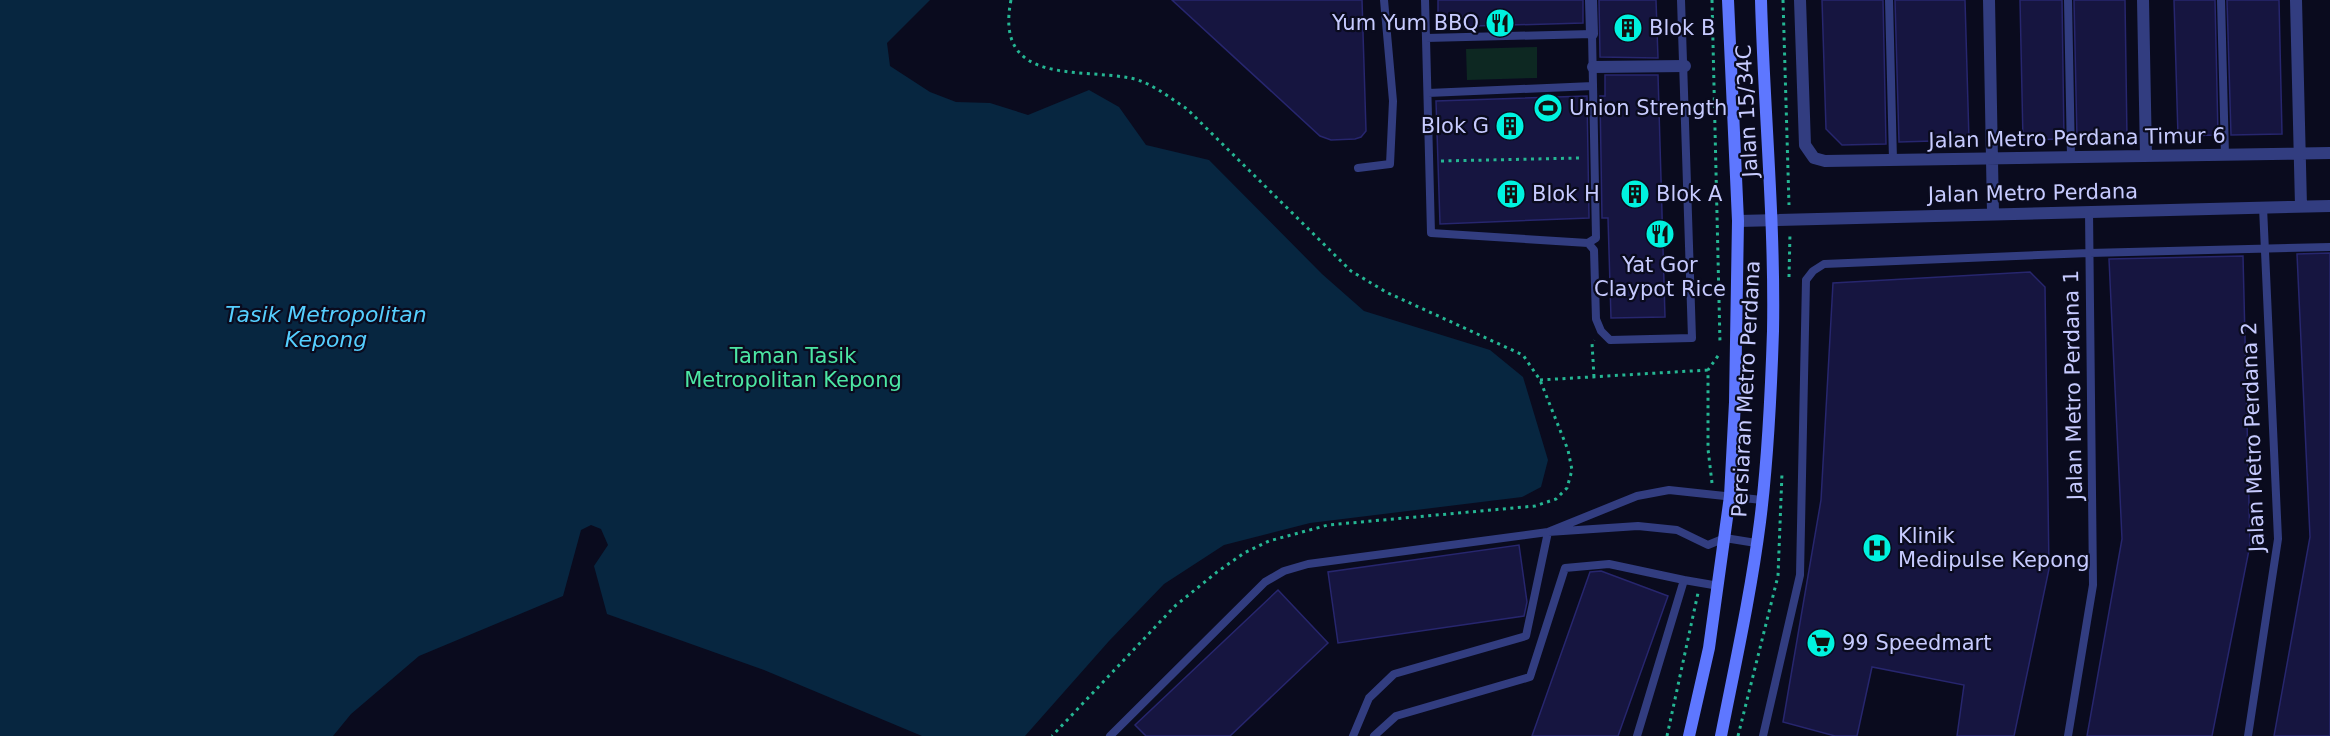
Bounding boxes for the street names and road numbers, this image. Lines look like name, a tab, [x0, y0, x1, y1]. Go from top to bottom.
street label: Jalan 15/34C	[1732, 44, 1763, 180]
street label: Jalan Metro Perdana Timur 6	[1926, 123, 2226, 153]
street label: Jalan Metro Perdana	[1926, 179, 2138, 207]
street label: Persiaran Metro Perdana	[1727, 260, 1765, 518]
street label: Jalan Metro Perdana 1	[2059, 270, 2087, 502]
street label: Jalan Metro Perdana 2	[2237, 322, 2269, 554]

